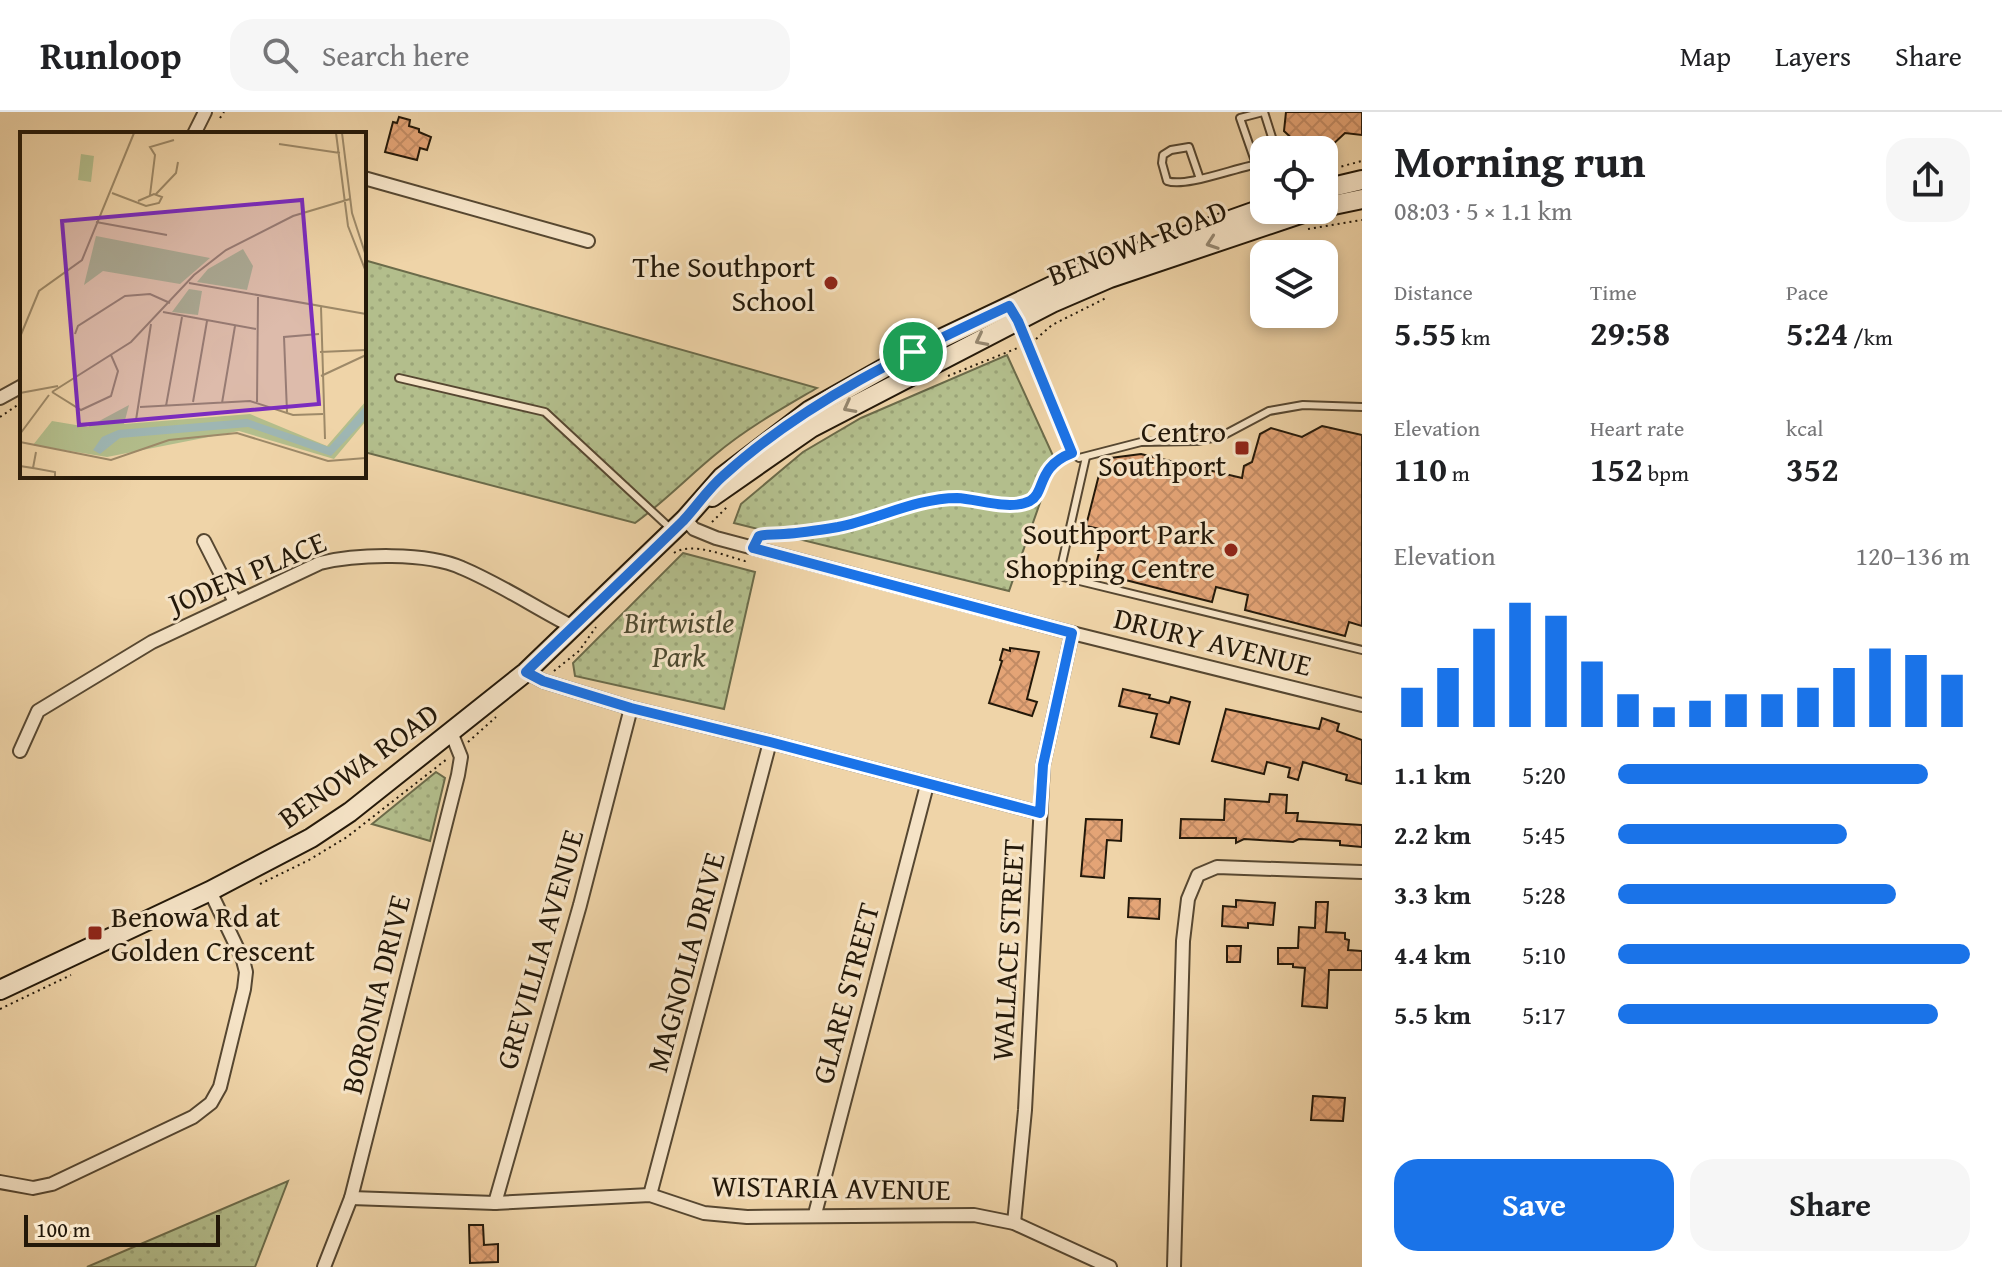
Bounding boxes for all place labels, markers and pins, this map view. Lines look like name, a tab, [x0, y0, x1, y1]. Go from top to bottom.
place label: The Southport School	[633, 244, 815, 322]
marker: The Southport School	[822, 274, 840, 292]
pin	[879, 318, 947, 386]
place label: Centro Southport	[1098, 409, 1226, 487]
marker: Centro Southport	[1233, 439, 1251, 457]
place label: Southport Park Shopping Centre	[1005, 511, 1216, 589]
marker: Southport Park Shopping Centre	[1222, 541, 1240, 559]
place label: Benowa Rd at Golden Crescent	[111, 894, 315, 972]
marker: Benowa Rd at Golden Crescent	[86, 924, 104, 942]

